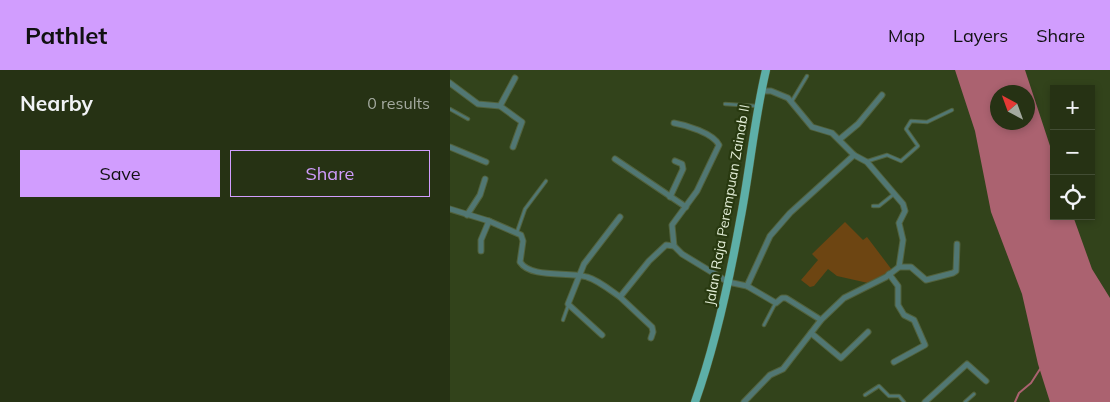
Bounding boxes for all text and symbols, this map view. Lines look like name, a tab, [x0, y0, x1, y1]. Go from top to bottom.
text: Pathlet	[25, 20, 107, 50]
text: Map	[888, 24, 925, 47]
text: Layers	[953, 24, 1008, 47]
text: Share	[1036, 24, 1085, 47]
north arrow	[990, 85, 1035, 130]
map controls	[1050, 85, 1095, 220]
button: +	[1050, 85, 1095, 130]
text: Nearby	[20, 90, 93, 116]
text: 0 results	[367, 93, 430, 113]
street label: Jalan Raja Perempuan Zainab II	[700, 103, 754, 307]
button: −	[1050, 130, 1095, 175]
button: Save	[20, 150, 220, 197]
button: Share	[230, 150, 430, 197]
button: locate	[1050, 175, 1095, 220]

